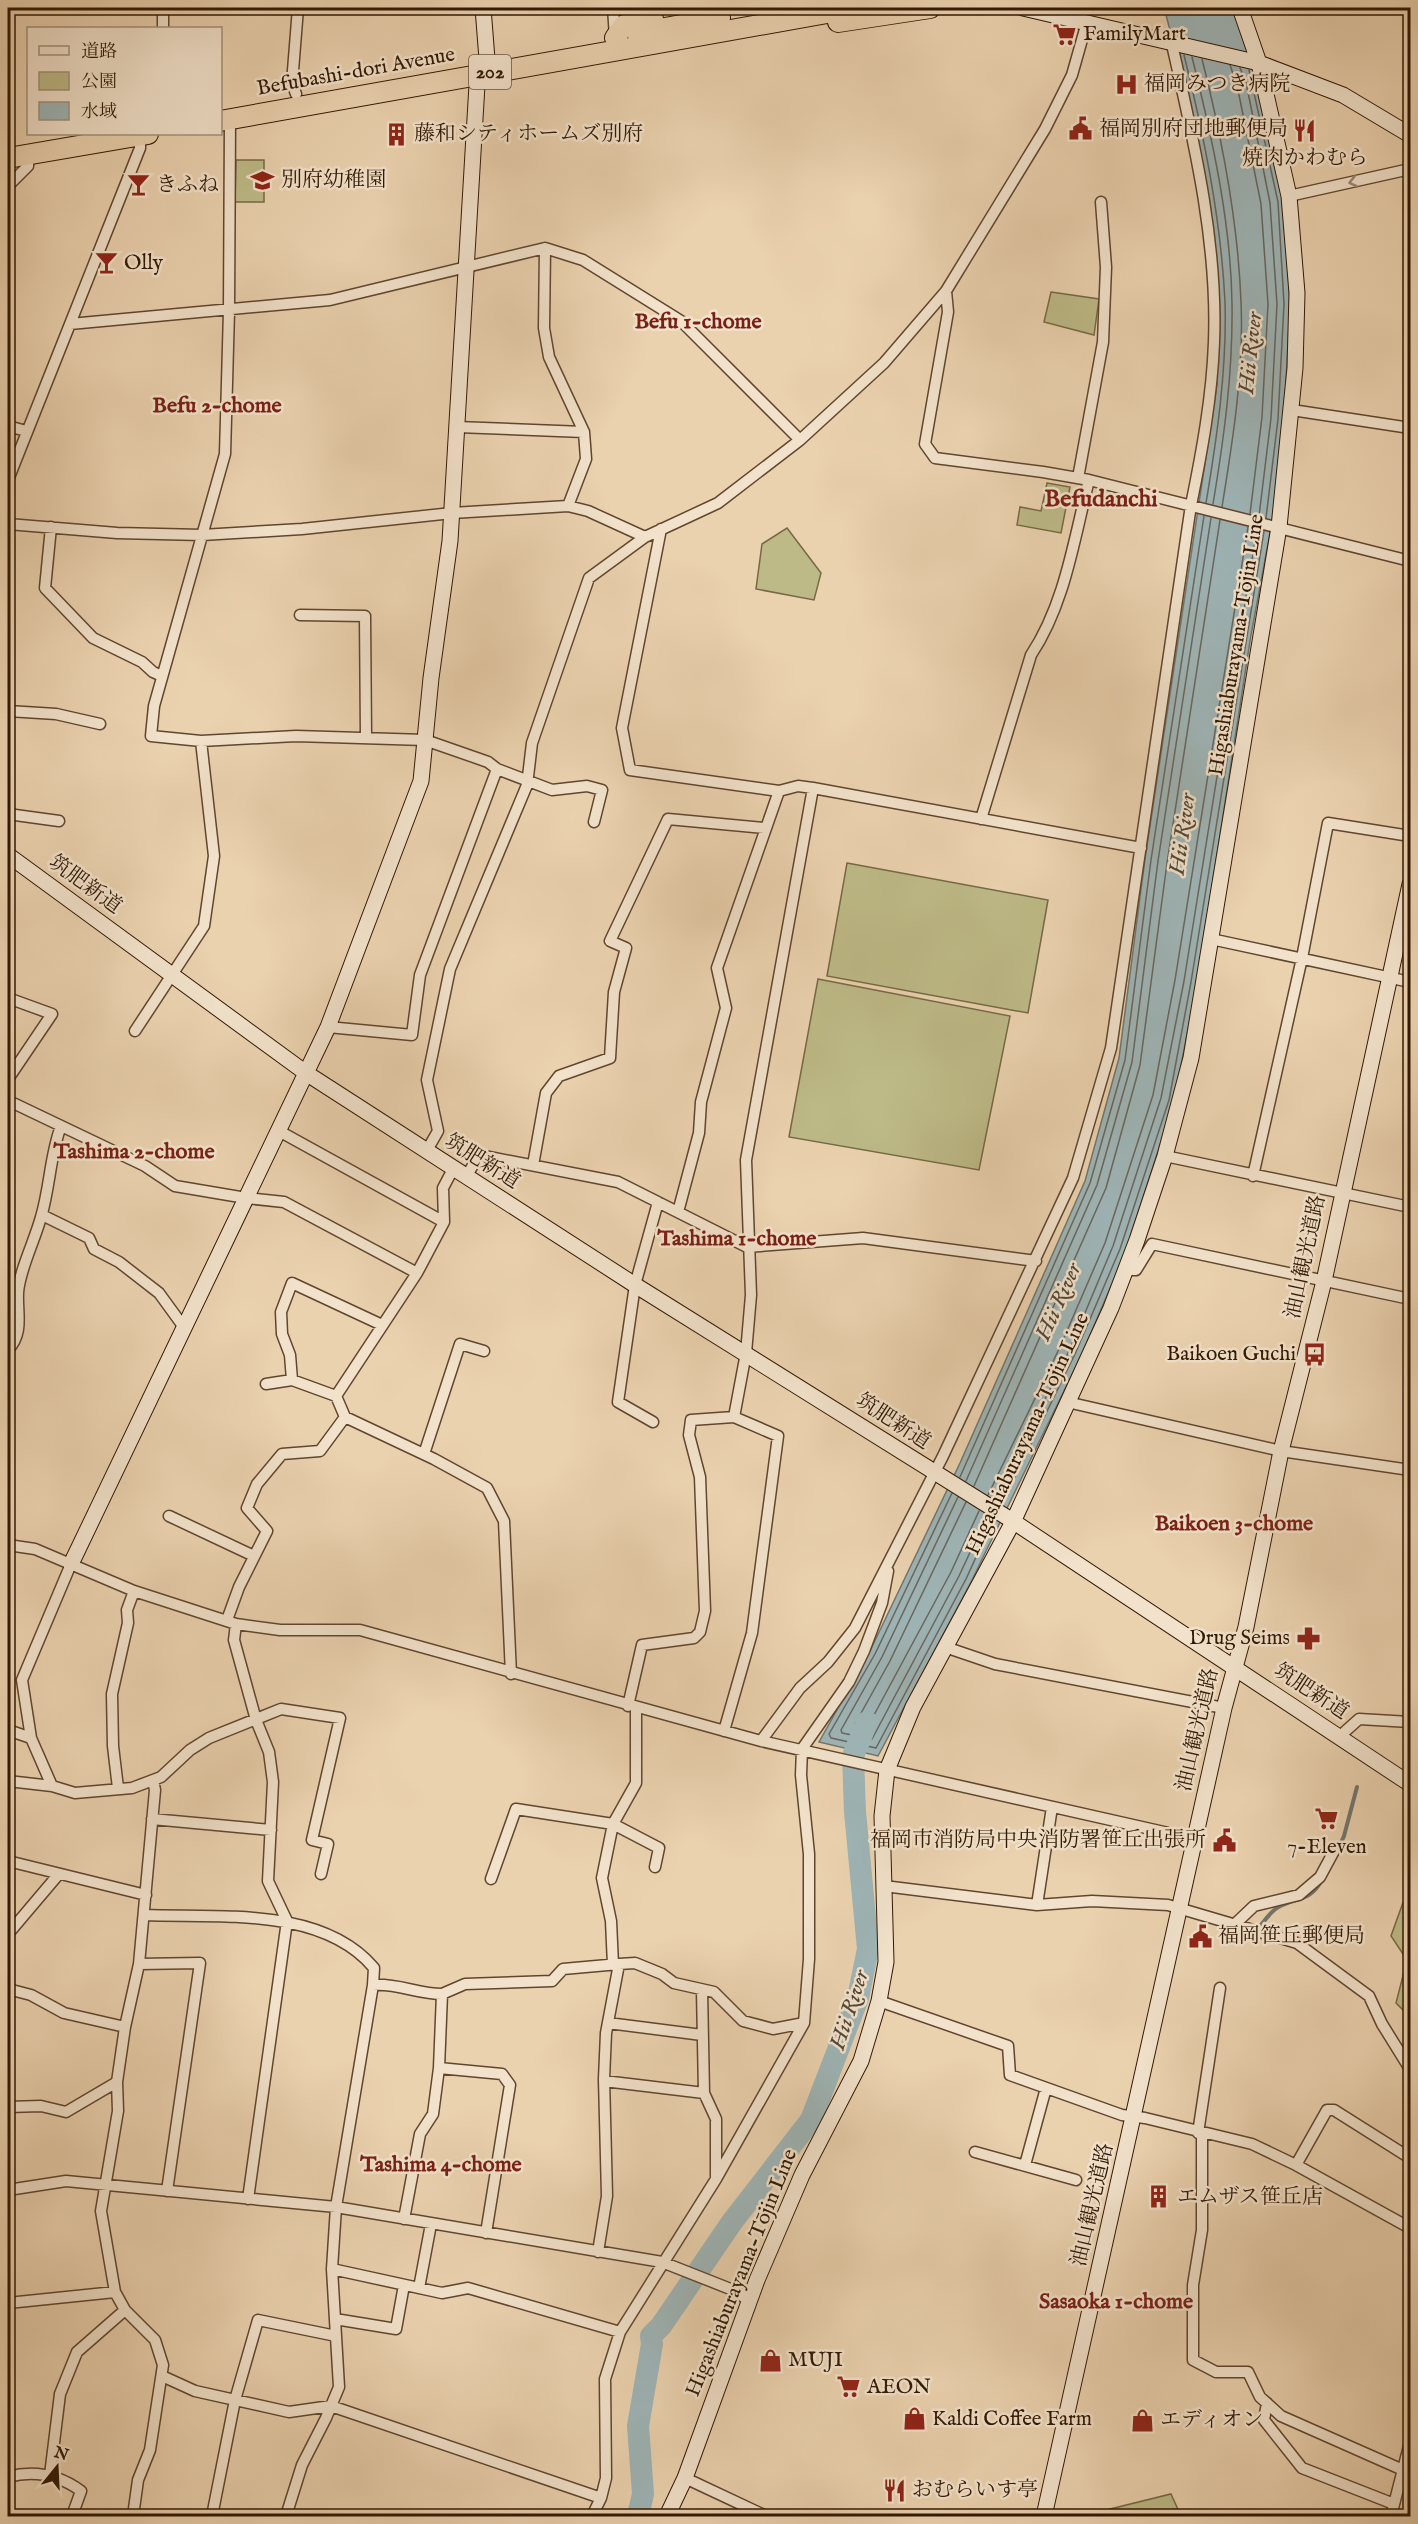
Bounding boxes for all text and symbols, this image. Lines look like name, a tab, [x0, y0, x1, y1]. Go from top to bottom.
supermarket icon: FamilyMart	[1052, 21, 1078, 47]
place label: FamilyMart	[1083, 21, 1186, 48]
legend	[27, 27, 222, 135]
text: 道路	[81, 41, 117, 64]
street label: Befubashi-dori Avenue	[255, 41, 458, 103]
road number: 202	[469, 55, 511, 89]
text: 公園	[81, 71, 117, 94]
hospital icon: 福岡みつき病院	[1113, 71, 1139, 97]
place label: 福岡みつき病院	[1144, 71, 1291, 98]
text: 水域	[81, 101, 117, 124]
public building icon: 福岡別府団地郵便局	[1068, 116, 1094, 142]
place label: 福岡別府団地郵便局	[1099, 116, 1288, 143]
restaurant icon: 焼肉かわむら	[1292, 117, 1318, 143]
building icon: 藤和シティホームズ別府	[383, 121, 409, 147]
place label: 藤和シティホームズ別府	[414, 121, 643, 148]
place label: 焼肉かわむら	[1242, 145, 1368, 172]
school or university icon: 別府幼稚園	[250, 167, 276, 193]
place label: 別府幼稚園	[281, 167, 386, 194]
bar icon: きふね	[125, 172, 151, 198]
place label: きふね	[156, 172, 219, 199]
one-way arrow	[1349, 174, 1359, 187]
bar icon: Olly	[93, 250, 119, 276]
place label: Olly	[124, 250, 164, 277]
district label: Befu 1-chome	[634, 308, 762, 336]
water label: Hii River	[1233, 309, 1269, 396]
district label: Befu 2-chome	[152, 392, 282, 420]
district label: Befudanchi	[1044, 484, 1158, 515]
street label: Higashiaburayama-Tōjin Line	[1203, 512, 1271, 778]
water label: Hii River	[1163, 790, 1203, 878]
street label: 筑肥新道	[43, 849, 127, 921]
street label: 筑肥新道	[439, 1128, 525, 1196]
district label: Tashima 2-chome	[53, 1138, 214, 1166]
street label: 油山観光道路	[1280, 1193, 1332, 1321]
district label: Tashima 1-chome	[657, 1225, 816, 1253]
water label: Hii River	[1029, 1258, 1089, 1346]
street label: Higashiaburayama-Tōjin Line	[960, 1308, 1096, 1560]
place label: Baikoen Guchi	[1166, 1341, 1296, 1368]
bus stop icon: Baikoen Guchi	[1301, 1341, 1327, 1367]
street label: 筑肥新道	[850, 1388, 936, 1456]
district label: Baikoen 3-chome	[1155, 1510, 1313, 1538]
place label: Drug Seims	[1189, 1625, 1290, 1652]
pharmacy icon: Drug Seims	[1295, 1625, 1321, 1651]
street label: 筑肥新道	[1268, 1658, 1354, 1726]
street label: 油山観光道路	[1171, 1666, 1225, 1794]
supermarket icon: 7-Eleven	[1314, 1806, 1340, 1832]
place label: 福岡市消防局中央消防署笹丘出張所	[870, 1827, 1206, 1854]
public building icon: 福岡市消防局中央消防署笹丘出張所	[1211, 1827, 1237, 1853]
place label: 7-Eleven	[1287, 1834, 1367, 1861]
public building icon: 福岡笹丘郵便局	[1187, 1923, 1213, 1949]
place label: 福岡笹丘郵便局	[1218, 1923, 1365, 1950]
water label: Hii River	[824, 1965, 876, 2054]
street label: 油山観光道路	[1066, 2141, 1120, 2269]
street label: Higashiaburayama-Tōjin Line	[680, 2145, 804, 2401]
district label: Tashima 4-chome	[359, 2151, 522, 2179]
building icon: エムザス笹丘店	[1146, 2184, 1172, 2210]
place label: エムザス笹丘店	[1177, 2184, 1323, 2211]
district label: Sasaoka 1-chome	[1039, 2288, 1193, 2316]
shop icon: MUJI	[757, 2347, 783, 2373]
place label: MUJI	[788, 2347, 843, 2374]
supermarket icon: AEON	[836, 2374, 862, 2400]
place label: AEON	[866, 2374, 931, 2401]
shop icon: Kaldi Coffee Farm	[901, 2406, 927, 2432]
place label: Kaldi Coffee Farm	[932, 2406, 1092, 2433]
shop icon: エディオン	[1129, 2407, 1155, 2433]
place label: エディオン	[1160, 2407, 1263, 2434]
north arrow	[27, 2437, 87, 2497]
text: N	[50, 2443, 71, 2466]
restaurant icon: おむらいす亭	[881, 2477, 907, 2503]
place label: おむらいす亭	[912, 2477, 1038, 2504]

